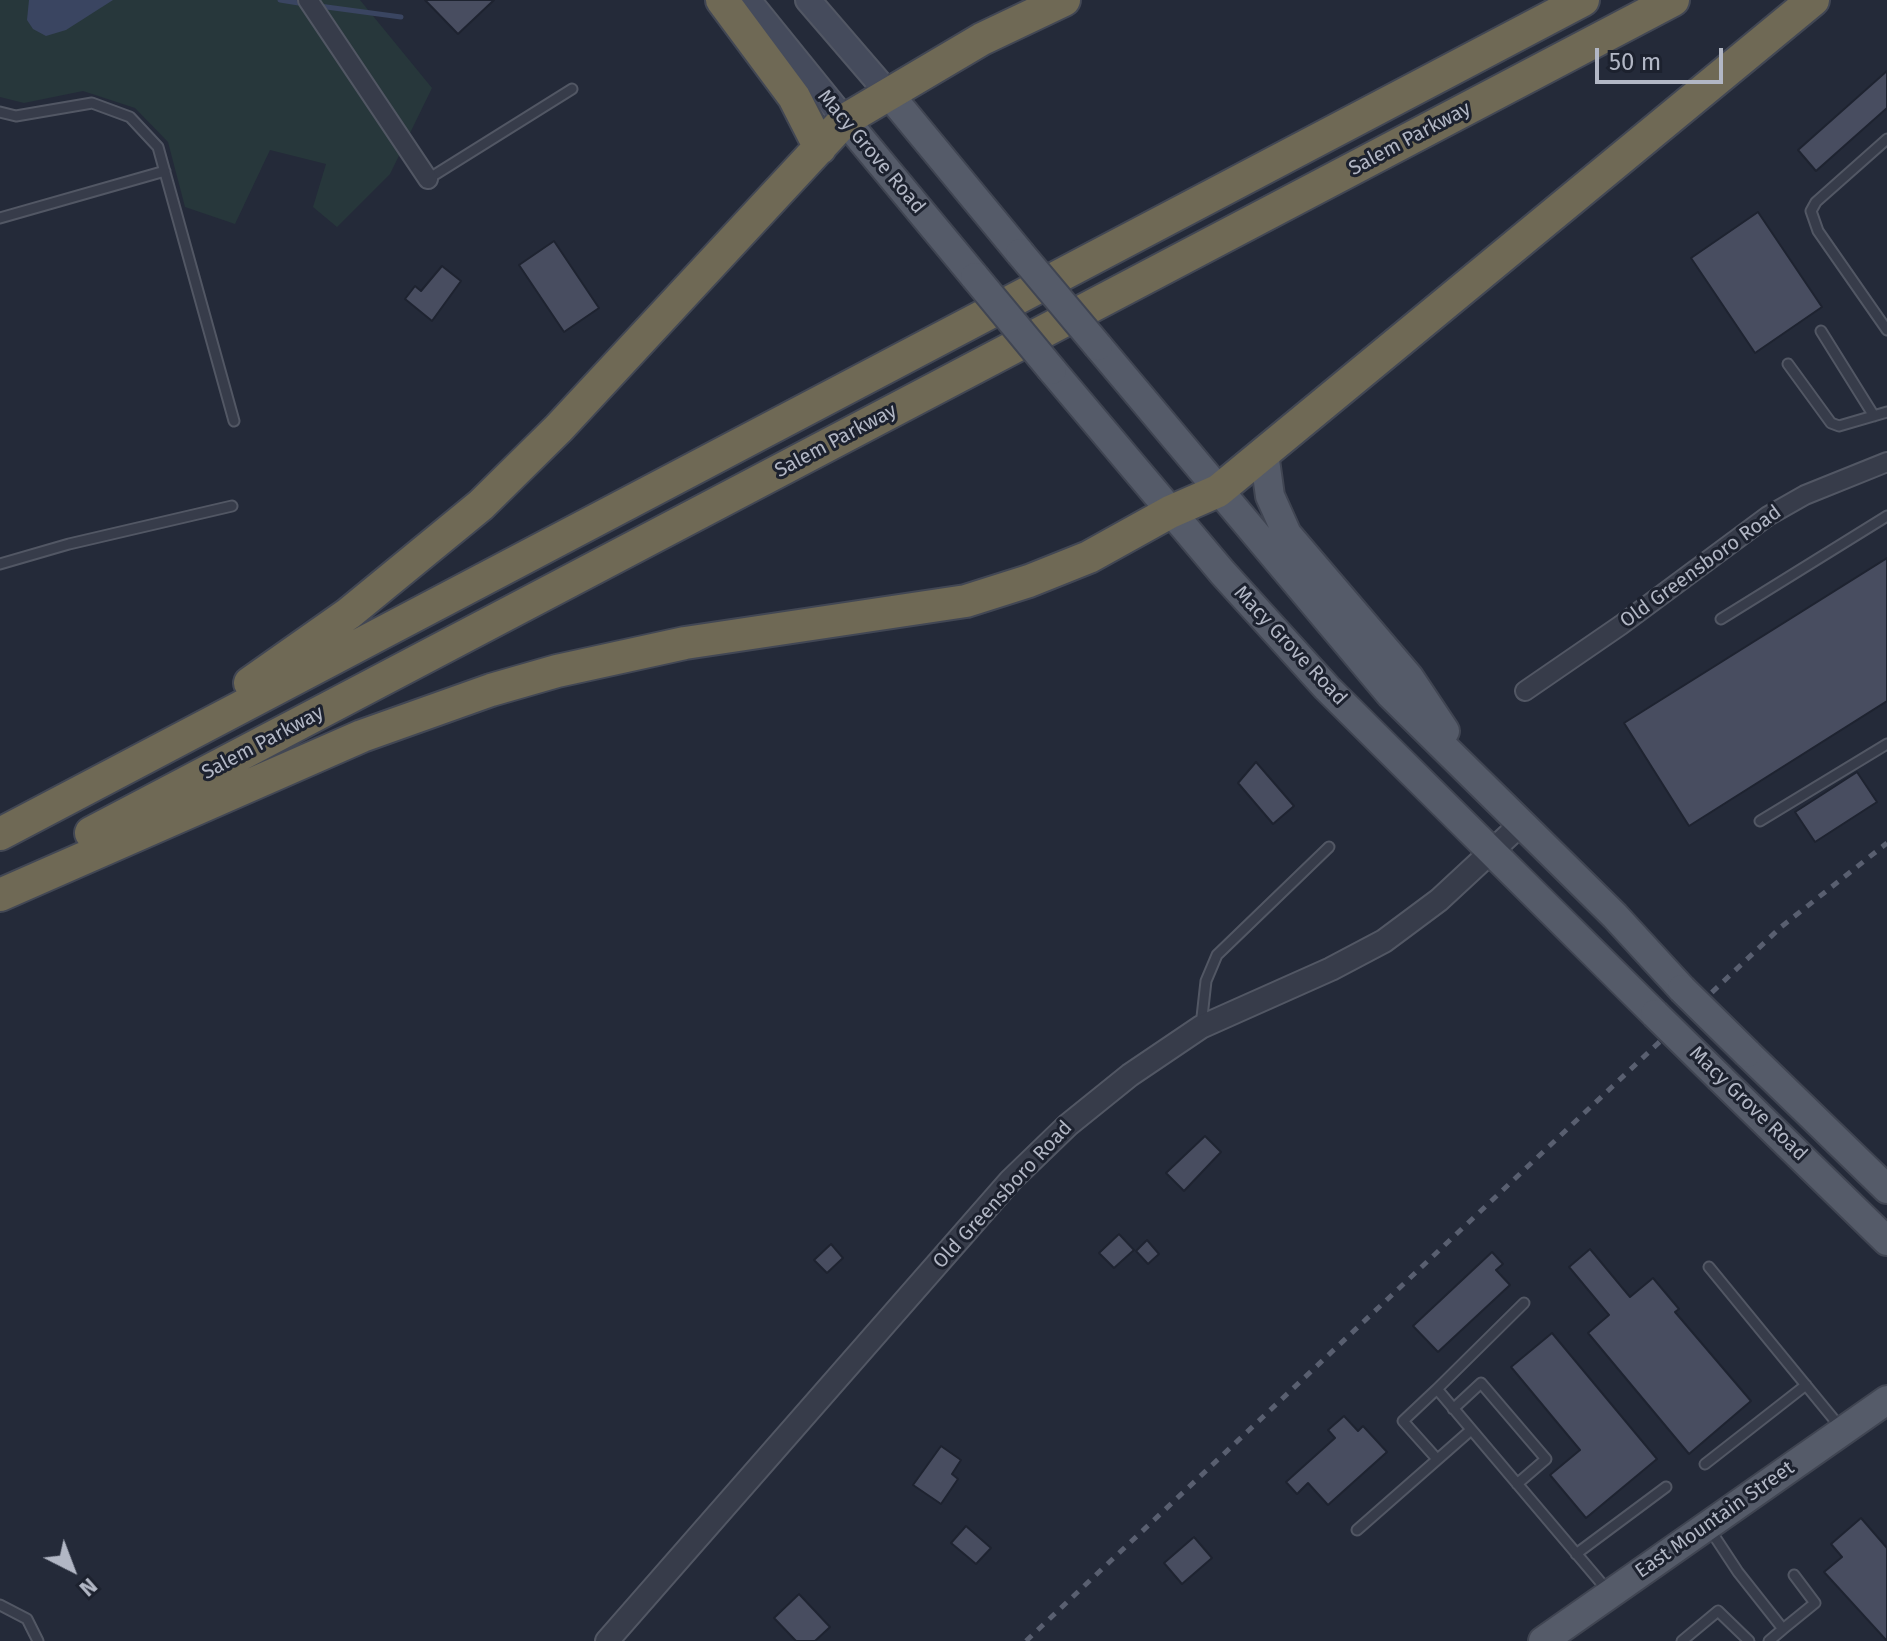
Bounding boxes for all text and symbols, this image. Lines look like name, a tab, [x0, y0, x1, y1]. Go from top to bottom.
scale bar	[1599, 32, 1727, 82]
text: 50 m	[1609, 48, 1661, 76]
street label: Macy Grove Road	[812, 85, 930, 219]
street label: Salem Parkway	[1345, 97, 1475, 181]
street label: Salem Parkway	[771, 399, 901, 483]
street label: Old Greensboro Road	[1616, 501, 1786, 633]
street label: Macy Grove Road	[1229, 581, 1351, 711]
street label: Salem Parkway	[198, 701, 328, 785]
street label: Macy Grove Road	[1684, 1042, 1812, 1166]
street label: Old Greensboro Road	[928, 1116, 1078, 1274]
street label: East Mountain Street	[1631, 1456, 1799, 1584]
north arrow	[32, 1529, 112, 1609]
text: N	[74, 1572, 103, 1602]

